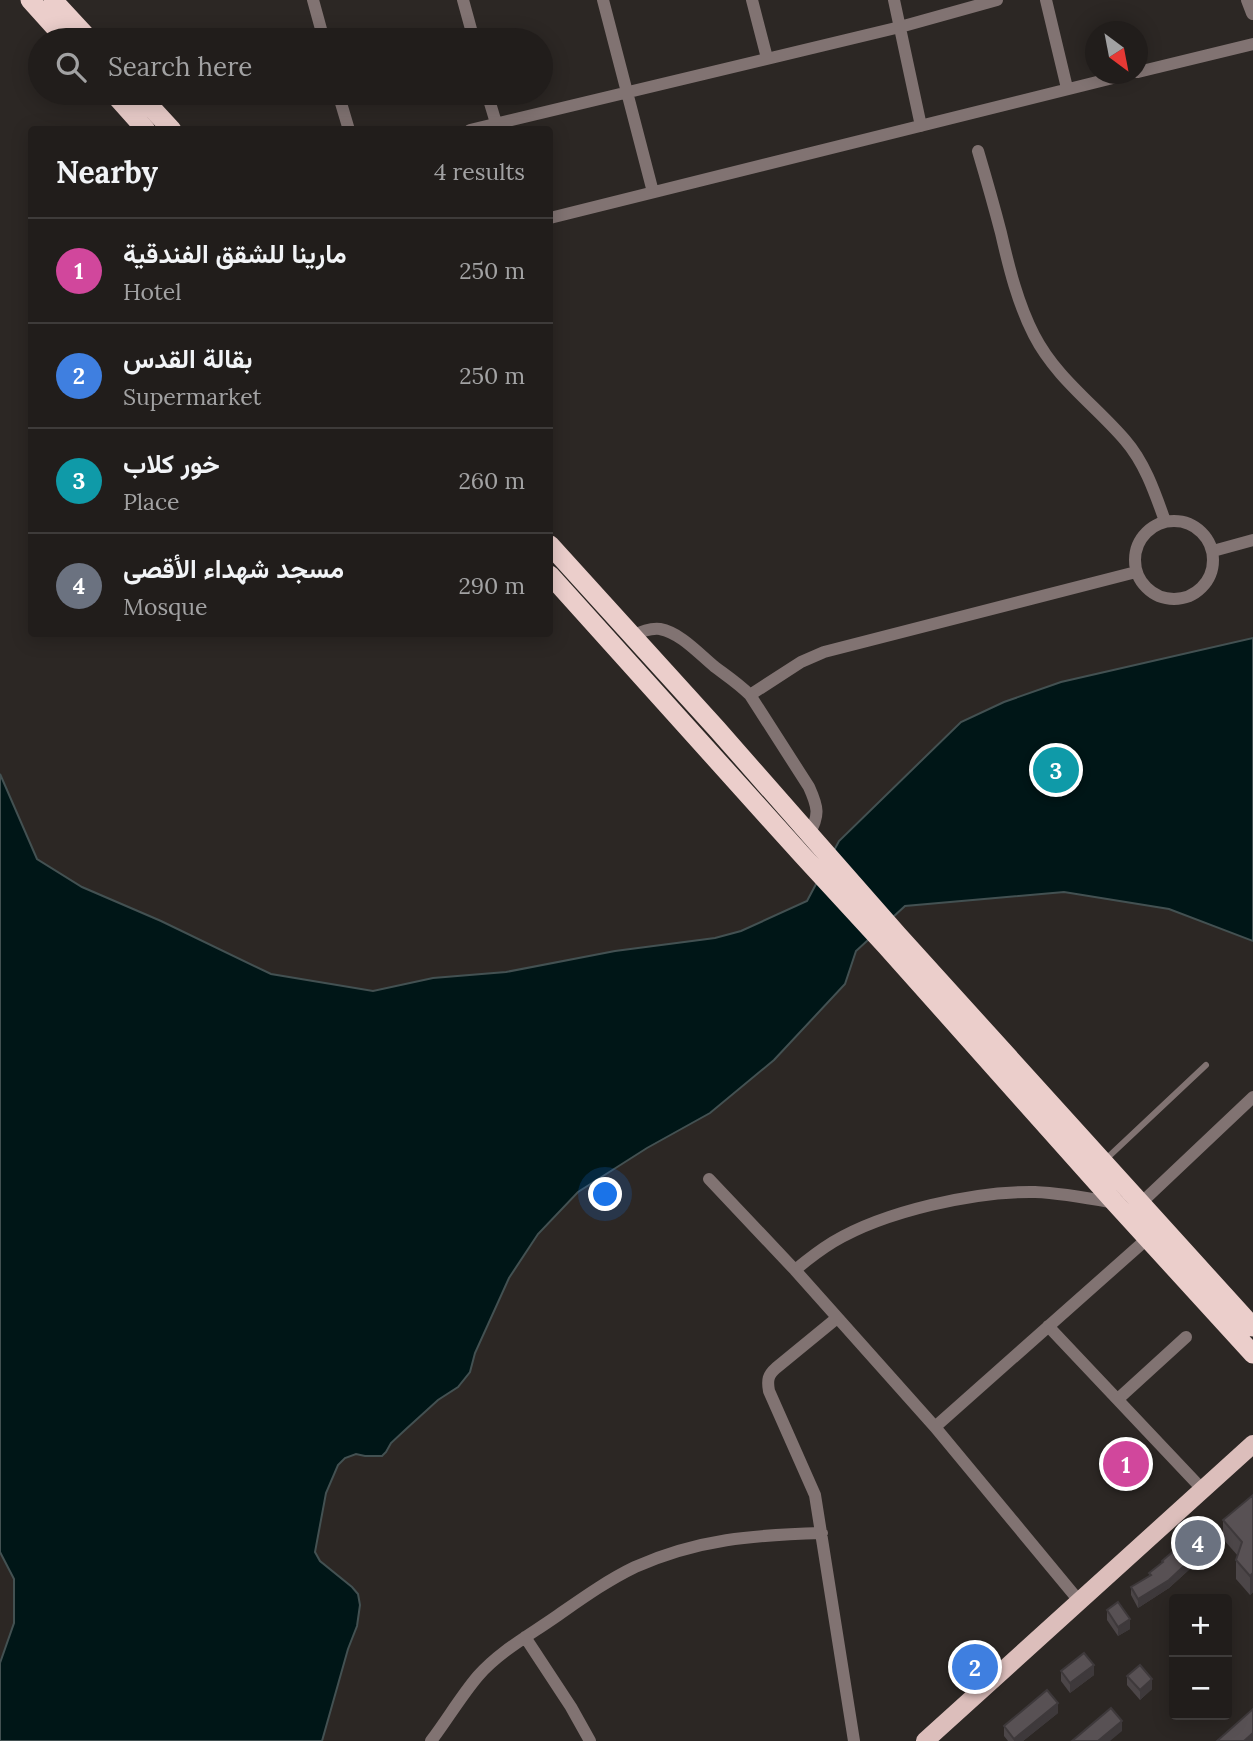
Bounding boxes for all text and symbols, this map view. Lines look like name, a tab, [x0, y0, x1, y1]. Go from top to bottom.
north arrow	[1085, 21, 1148, 84]
search box	[28, 28, 553, 105]
icon: search	[52, 48, 90, 86]
text: Search here	[108, 50, 252, 83]
text: Nearby	[56, 153, 158, 191]
text: 4 results	[434, 157, 525, 186]
text: مارينا للشقق الفندقية	[123, 237, 347, 270]
text: 1	[74, 256, 84, 285]
text: 250 m	[459, 256, 525, 285]
text: Hotel	[123, 277, 182, 306]
text: بقالة القدس	[123, 342, 252, 375]
text: 2	[73, 361, 85, 390]
text: 250 m	[459, 361, 525, 390]
text: Supermarket	[123, 382, 261, 411]
text: خور كلاب	[123, 447, 220, 480]
text: 3	[73, 466, 85, 495]
text: 260 m	[458, 466, 525, 495]
text: Place	[123, 487, 180, 516]
text: مسجد شهداء الأقصى	[123, 552, 344, 585]
text: 4	[73, 571, 85, 600]
text: 290 m	[458, 571, 525, 600]
text: Mosque	[123, 592, 208, 621]
pin: 3	[1033, 744, 1079, 796]
your location	[588, 1177, 622, 1211]
pin: 1	[1103, 1438, 1149, 1490]
pin: 4	[1175, 1517, 1221, 1569]
map controls	[1169, 1594, 1232, 1720]
button: +	[1169, 1594, 1232, 1657]
pin: 2	[952, 1641, 998, 1693]
button: −	[1169, 1657, 1232, 1720]

